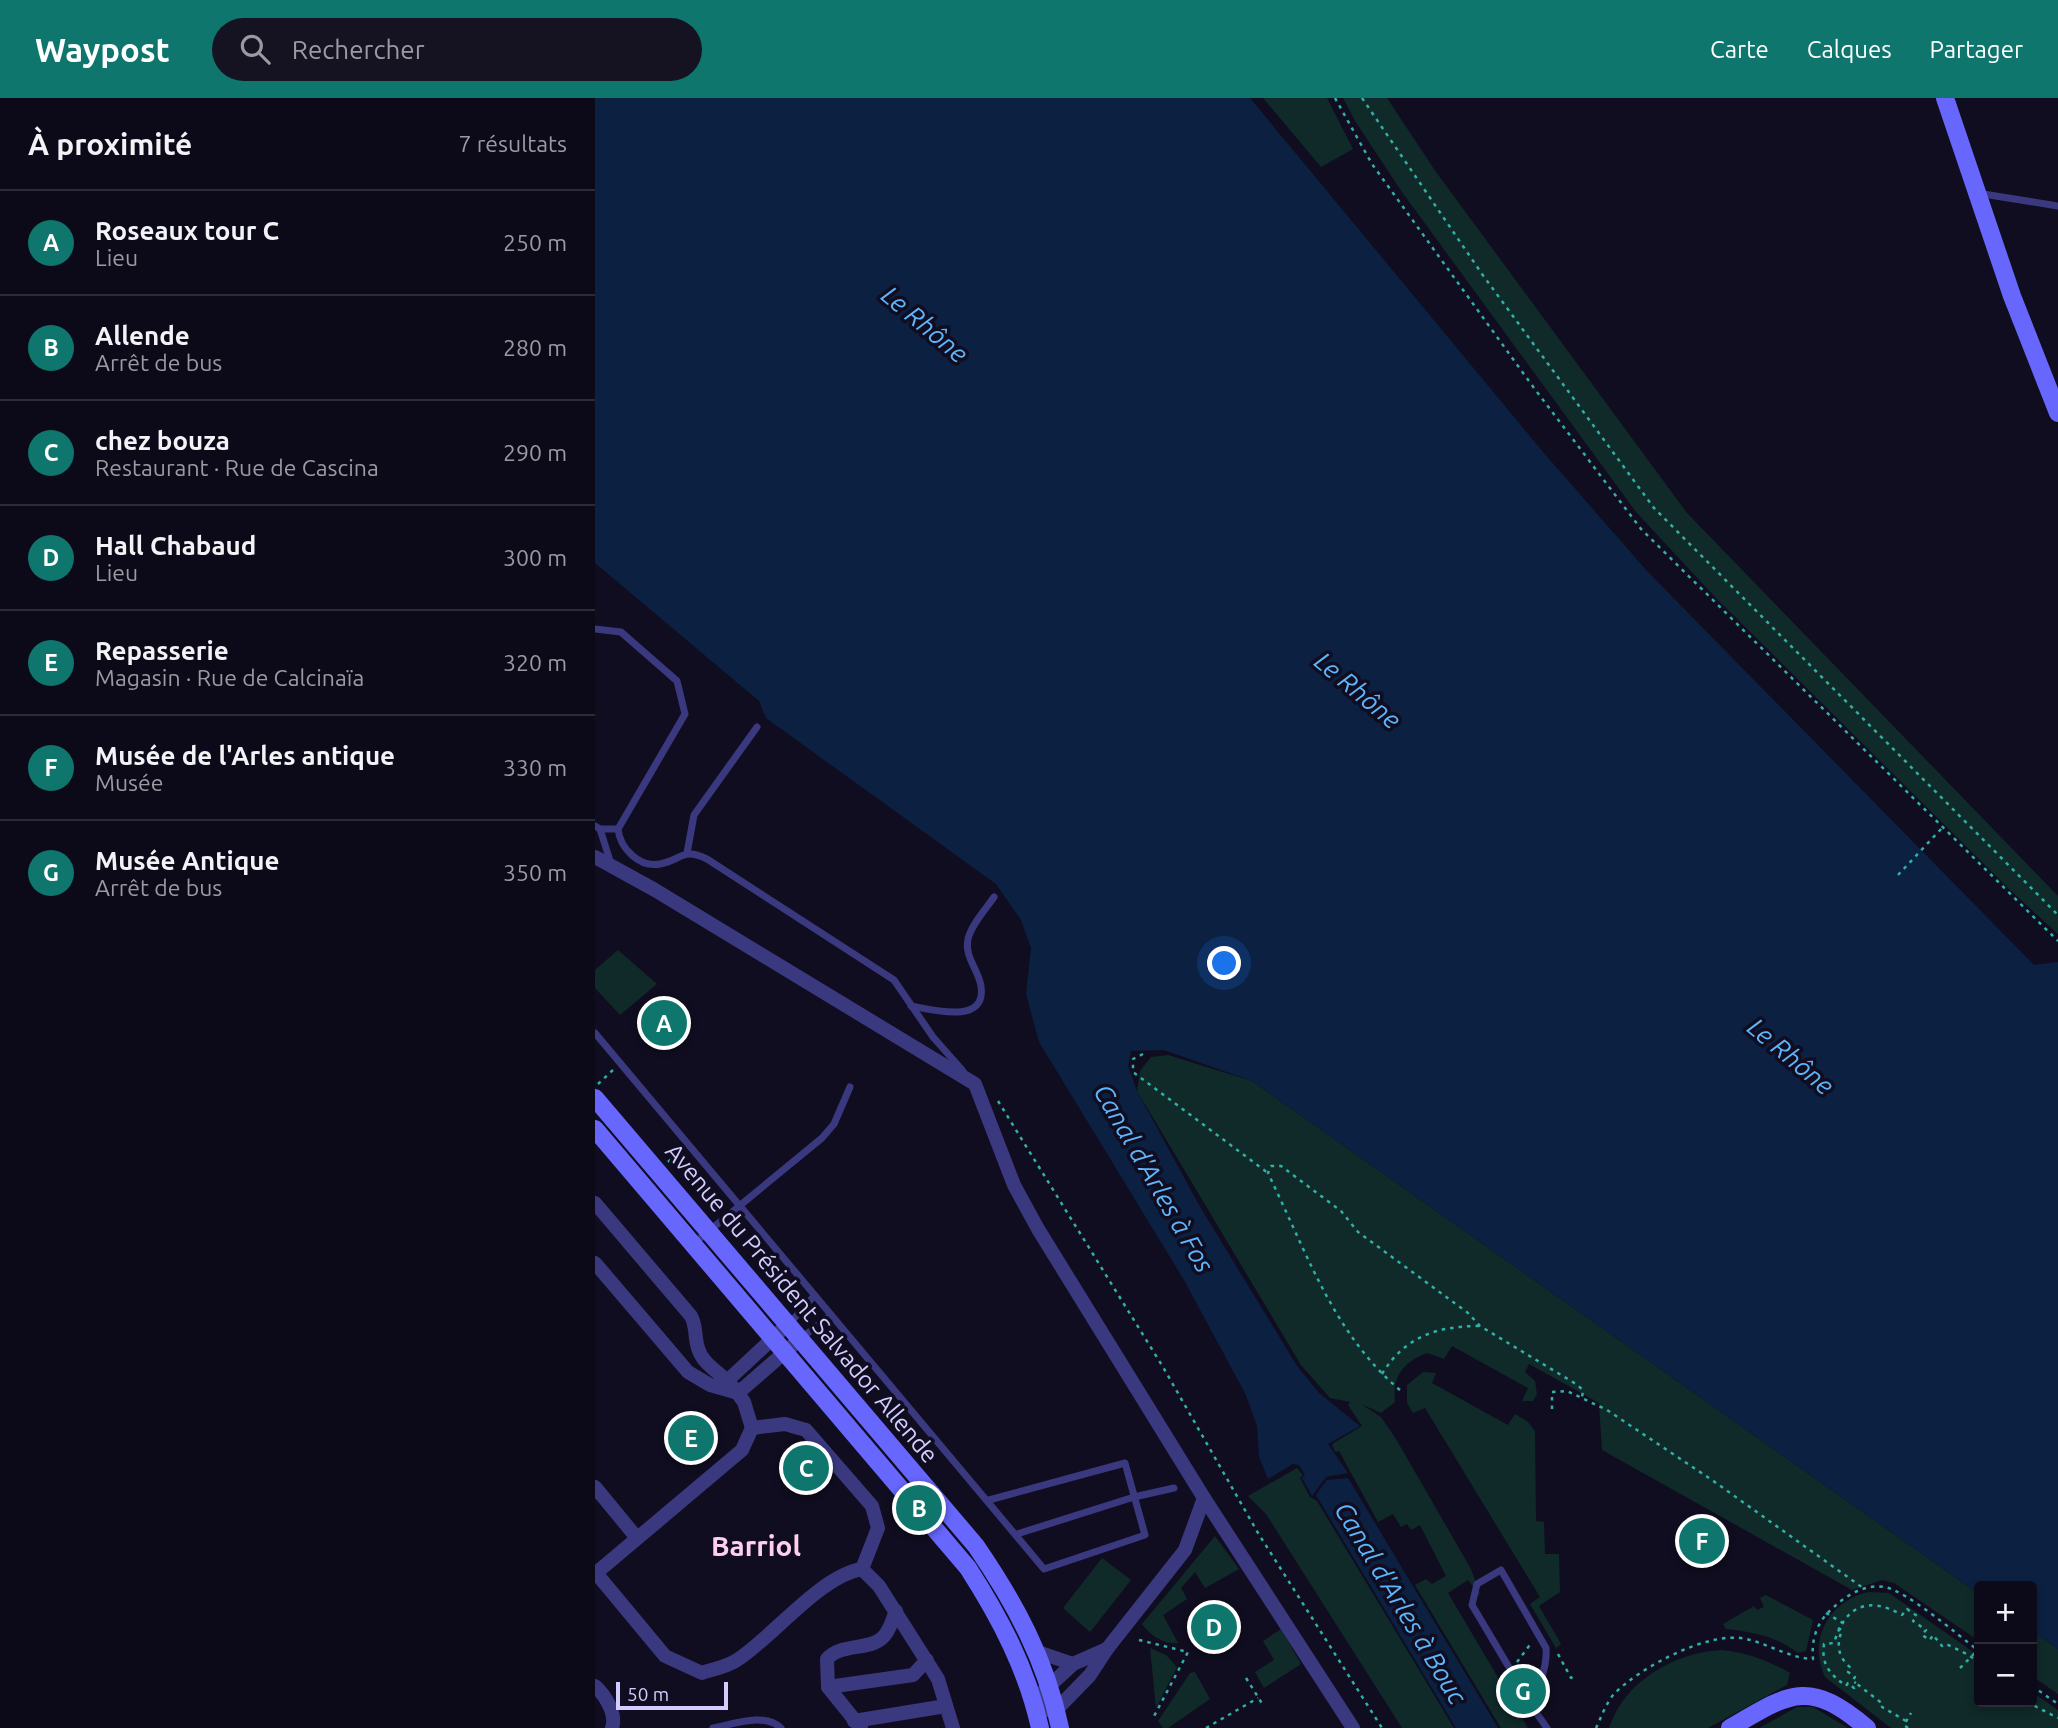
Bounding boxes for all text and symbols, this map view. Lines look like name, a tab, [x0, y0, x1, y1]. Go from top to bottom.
search box	[212, 18, 702, 81]
icon: search	[236, 30, 274, 68]
text: Waypost	[35, 31, 170, 68]
text: Rechercher	[292, 35, 425, 64]
text: Carte	[1710, 36, 1769, 63]
text: Calques	[1807, 36, 1892, 63]
text: Partager	[1930, 36, 2023, 63]
text: À proximité	[28, 127, 192, 161]
text: 7 résultats	[458, 131, 567, 156]
text: Roseaux tour C	[95, 216, 279, 245]
text: A	[43, 230, 59, 255]
text: 250 m	[503, 230, 567, 255]
text: Lieu	[95, 245, 138, 270]
water label: Le Rhône	[876, 280, 974, 368]
text: Allende	[95, 321, 190, 350]
text: B	[43, 335, 59, 360]
text: 280 m	[503, 335, 567, 360]
text: Arrêt de bus	[95, 350, 222, 375]
text: chez bouza	[95, 426, 230, 455]
text: C	[44, 440, 58, 465]
text: 290 m	[503, 440, 567, 465]
text: Restaurant · Rue de Cascina	[95, 455, 379, 480]
text: Hall Chabaud	[95, 531, 256, 560]
text: D	[43, 545, 59, 570]
text: 300 m	[503, 545, 567, 570]
text: Lieu	[95, 560, 138, 585]
text: Repasserie	[95, 636, 229, 665]
water label: Le Rhône	[1309, 646, 1407, 734]
text: E	[44, 650, 58, 675]
text: 320 m	[503, 650, 567, 675]
text: Magasin · Rue de Calcinaïa	[95, 665, 364, 690]
text: Musée de l'Arles antique	[95, 741, 395, 770]
text: F	[45, 755, 57, 780]
text: 330 m	[503, 755, 567, 780]
text: Musée	[95, 770, 164, 795]
text: Musée Antique	[95, 846, 279, 875]
text: G	[43, 860, 59, 885]
text: 350 m	[503, 860, 567, 885]
text: Arrêt de bus	[95, 875, 222, 900]
your location	[1207, 946, 1241, 980]
pin: A	[641, 997, 687, 1049]
water label: Le Rhône	[1742, 1012, 1840, 1100]
water label: Canal d'Arles à Fos	[1088, 1079, 1220, 1277]
street label: Avenue du Président Salvador Allende	[660, 1138, 944, 1468]
pin: E	[668, 1412, 714, 1464]
pin: C	[783, 1442, 829, 1494]
pin: B	[896, 1482, 942, 1534]
water label: Canal d'Arles à Bouc	[1329, 1497, 1473, 1710]
pin: F	[1679, 1515, 1725, 1567]
district label: Barriol	[711, 1530, 801, 1561]
map controls	[1974, 1581, 2037, 1707]
button: +	[1974, 1581, 2037, 1644]
pin: D	[1191, 1601, 1237, 1653]
button: −	[1974, 1644, 2037, 1707]
pin: G	[1500, 1665, 1546, 1717]
scale bar	[616, 1679, 728, 1711]
text: 50 m	[627, 1683, 669, 1705]

